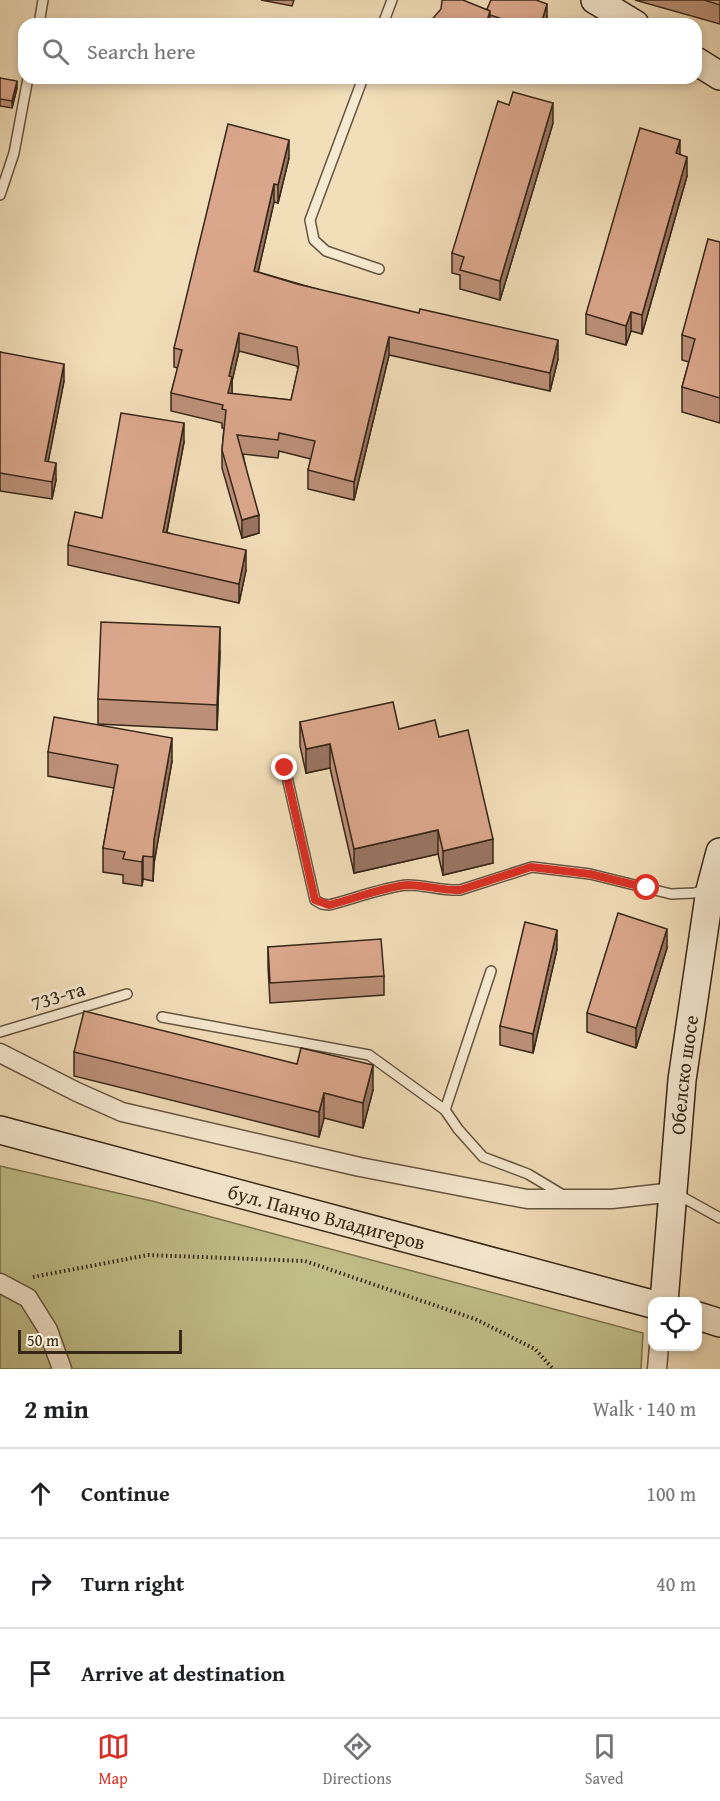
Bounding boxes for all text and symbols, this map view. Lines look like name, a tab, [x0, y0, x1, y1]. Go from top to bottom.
search box	[18, 18, 702, 84]
icon: search	[39, 35, 72, 68]
text: Search here	[87, 35, 196, 67]
route end	[271, 754, 297, 780]
route start	[633, 874, 659, 900]
street label: 733-та	[27, 973, 89, 1017]
street label: Обелско шосе	[663, 1013, 705, 1136]
street label: бул. Панчо Владигеров	[225, 1176, 429, 1257]
map controls	[648, 1297, 702, 1351]
button: locate	[648, 1297, 702, 1351]
scale bar	[18, 1327, 182, 1354]
text: 50 m	[27, 1328, 59, 1352]
text: 2 min	[24, 1389, 89, 1428]
text: Walk · 140 m	[593, 1394, 696, 1423]
icon: ahead	[24, 1477, 57, 1510]
text: Continue	[81, 1477, 170, 1509]
text: 100 m	[646, 1479, 696, 1508]
icon: right	[24, 1567, 57, 1600]
text: Turn right	[81, 1567, 184, 1599]
text: 40 m	[656, 1569, 696, 1598]
icon: arrive	[24, 1657, 57, 1690]
text: Arrive at destination	[81, 1657, 285, 1689]
tab: Map	[97, 1730, 130, 1790]
tab: Directions	[323, 1730, 392, 1790]
tab: Saved	[585, 1730, 623, 1790]

